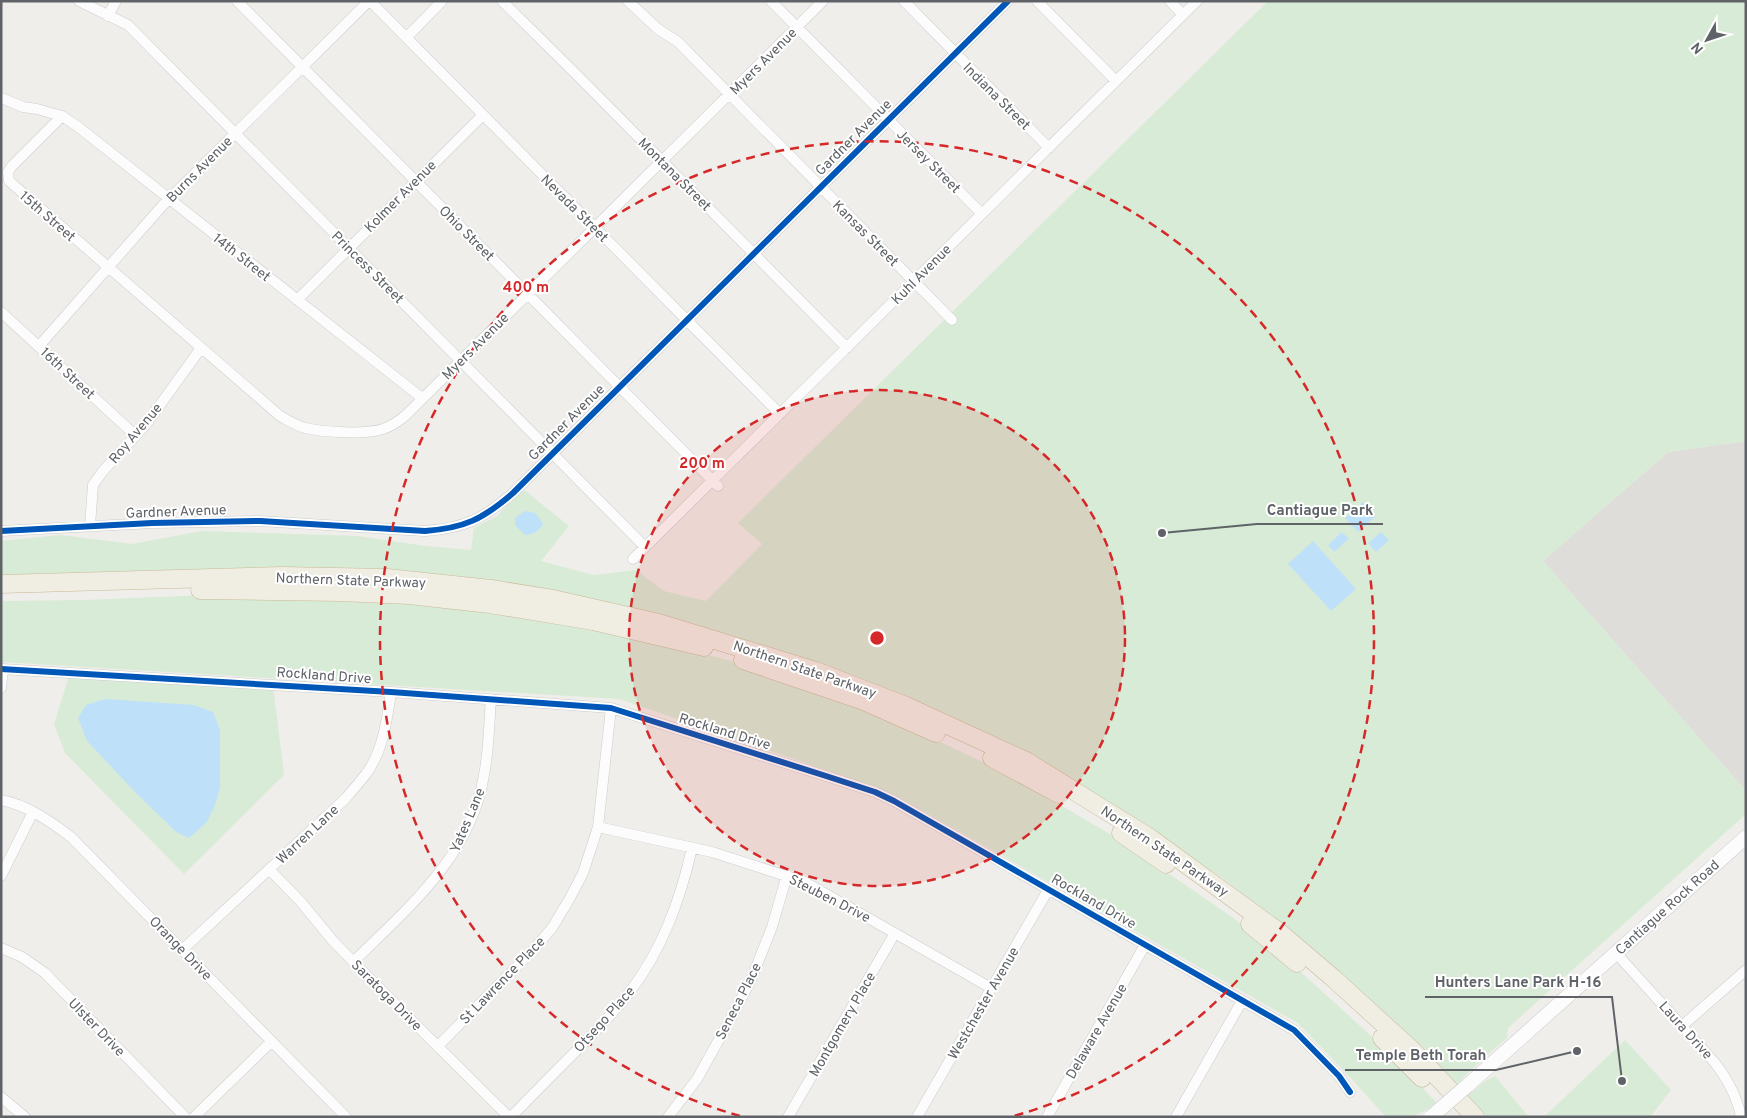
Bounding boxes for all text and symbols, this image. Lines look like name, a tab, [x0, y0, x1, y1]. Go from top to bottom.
north arrow	[1682, 15, 1732, 65]
street label: Myers Avenue	[727, 25, 801, 99]
text: N	[1688, 38, 1708, 57]
street label: Indiana Street	[959, 60, 1033, 134]
street label: Gardner Avenue	[812, 96, 896, 180]
street label: Jersey Street	[892, 127, 963, 198]
street label: Burns Avenue	[163, 133, 237, 207]
street label: Montana Street	[634, 135, 714, 215]
street label: Kolmer Avenue	[361, 157, 441, 237]
street label: Nevada Street	[537, 172, 611, 246]
street label: 15th Street	[16, 188, 79, 246]
street label: Kansas Street	[828, 197, 902, 271]
street label: Ohio Street	[435, 203, 497, 265]
street label: Princess Street	[327, 228, 407, 308]
street label: 14th Street	[209, 230, 273, 286]
street label: Kuhl Avenue	[888, 241, 956, 309]
text: 400 m	[503, 279, 549, 298]
street label: Myers Avenue	[439, 310, 513, 384]
street label: 16th Street	[36, 345, 98, 404]
street label: Gardner Avenue	[525, 381, 609, 465]
street label: Roy Avenue	[106, 400, 166, 468]
text: 200 m	[679, 455, 725, 474]
callout: Cantiague Park	[1257, 494, 1383, 524]
street label: Gardner Avenue	[125, 502, 227, 523]
text: Cantiague Park	[1267, 502, 1373, 521]
street label: Northern State Parkway	[275, 570, 426, 593]
centre of rings	[868, 629, 886, 647]
street label: Northern State Parkway	[731, 638, 878, 703]
street label: Rockland Drive	[276, 665, 372, 688]
street label: Rockland Drive	[677, 710, 773, 754]
street label: Yates Lane	[447, 786, 490, 855]
street label: Warren Lane	[273, 802, 343, 868]
street label: Northern State Parkway	[1097, 803, 1231, 901]
street label: Cantiague Rock Road	[1612, 857, 1724, 959]
street label: Rockland Drive	[1048, 871, 1139, 933]
street label: Steuben Drive	[786, 872, 873, 927]
street label: Orange Drive	[145, 913, 215, 985]
street label: St Lawrence Place	[457, 934, 549, 1028]
street label: Westchester Avenue	[945, 944, 1023, 1063]
street label: Saratoga Drive	[347, 957, 425, 1035]
street label: Seneca Place	[713, 960, 766, 1043]
callout: Hunters Lane Park H-16	[1425, 967, 1612, 997]
street label: Montgomery Place	[806, 969, 880, 1080]
text: Hunters Lane Park H-16	[1435, 974, 1601, 993]
street label: Delaware Avenue	[1063, 981, 1132, 1083]
street label: Otsego Place	[571, 983, 639, 1057]
street label: Ulster Drive	[64, 995, 128, 1061]
street label: Laura Drive	[1654, 999, 1715, 1064]
callout: Temple Beth Torah	[1345, 1040, 1496, 1070]
text: Temple Beth Torah	[1356, 1047, 1486, 1066]

